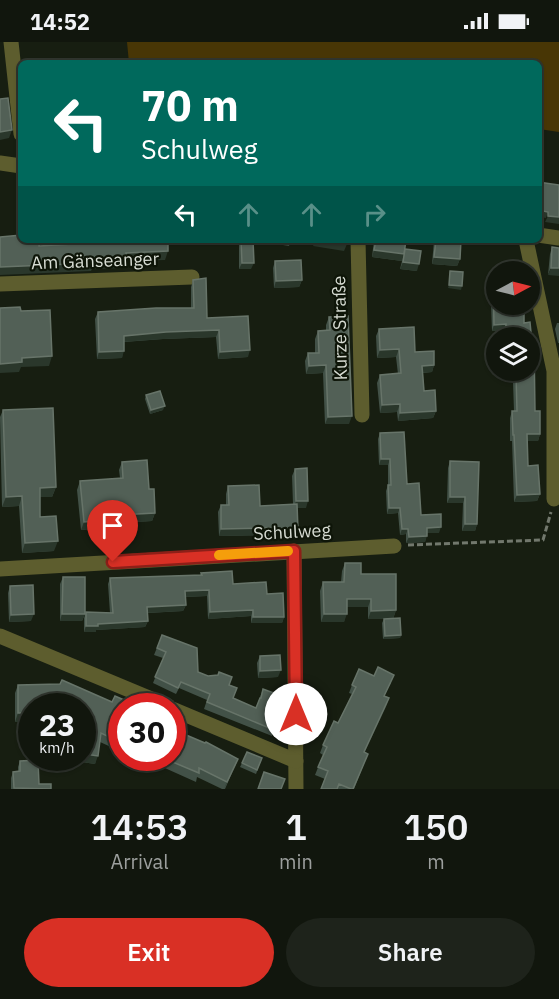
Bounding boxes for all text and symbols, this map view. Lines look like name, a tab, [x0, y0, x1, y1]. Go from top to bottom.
text: 14:52	[30, 7, 90, 36]
text: 70 m	[141, 78, 239, 133]
icon: left	[42, 84, 120, 162]
text: Schulweg	[141, 131, 258, 166]
icon: left	[169, 198, 202, 231]
icon: ahead	[232, 198, 265, 231]
icon: ahead	[295, 198, 328, 231]
icon: right	[358, 198, 391, 231]
street label: Am Gänseanger	[31, 247, 160, 274]
north arrow	[486, 261, 540, 315]
map controls	[486, 261, 540, 381]
street label: Kurze Straße	[327, 275, 352, 381]
button: layers	[486, 327, 540, 381]
pin	[87, 500, 138, 562]
icon: arrive	[96, 509, 129, 542]
street label: Schulweg	[252, 518, 332, 545]
position arrow	[264, 682, 328, 746]
speed limit sign: 30	[108, 693, 186, 771]
text: 23	[39, 705, 75, 744]
text: km/h	[39, 738, 75, 757]
text: 14:53	[91, 803, 189, 850]
text: 1	[285, 803, 307, 850]
text: 150	[404, 803, 468, 850]
text: Arrival	[110, 848, 169, 875]
text: min	[279, 848, 313, 875]
text: m	[427, 848, 445, 875]
button: Exit	[24, 918, 274, 987]
button: Share	[286, 918, 535, 987]

